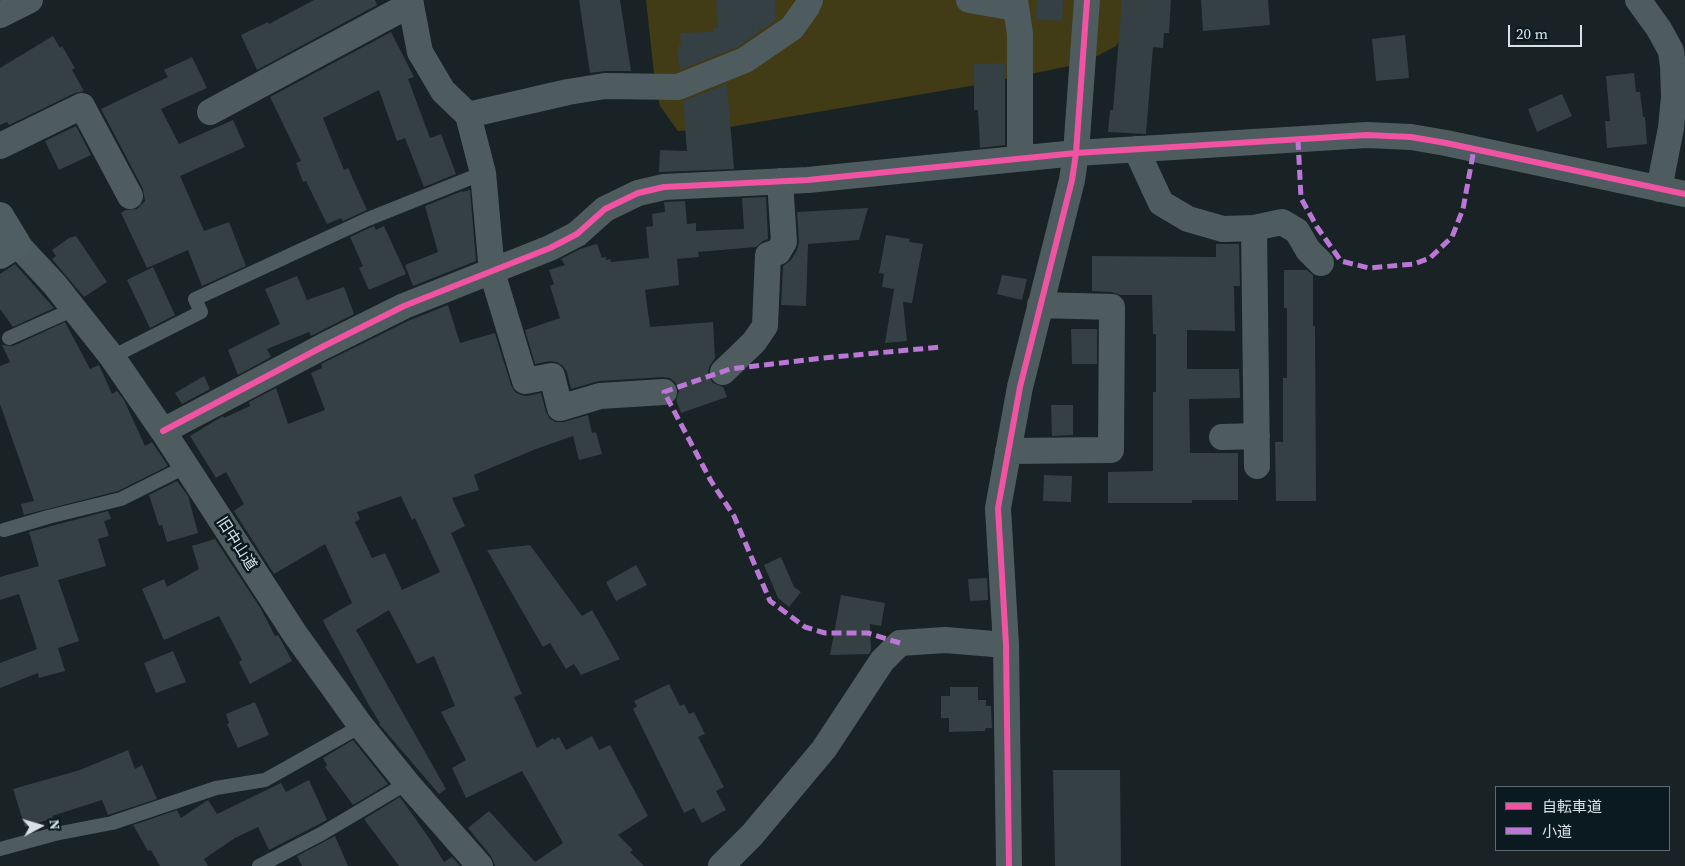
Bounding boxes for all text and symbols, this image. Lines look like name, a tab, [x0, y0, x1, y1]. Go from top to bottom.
scale bar	[1510, 15, 1584, 47]
text: 20 m	[1516, 23, 1548, 44]
street label: 旧中山道	[212, 514, 260, 574]
legend	[1495, 786, 1670, 851]
text: 自転車道	[1542, 796, 1602, 817]
north arrow	[15, 801, 65, 851]
text: N	[44, 818, 65, 831]
text: 小道	[1542, 821, 1572, 842]

